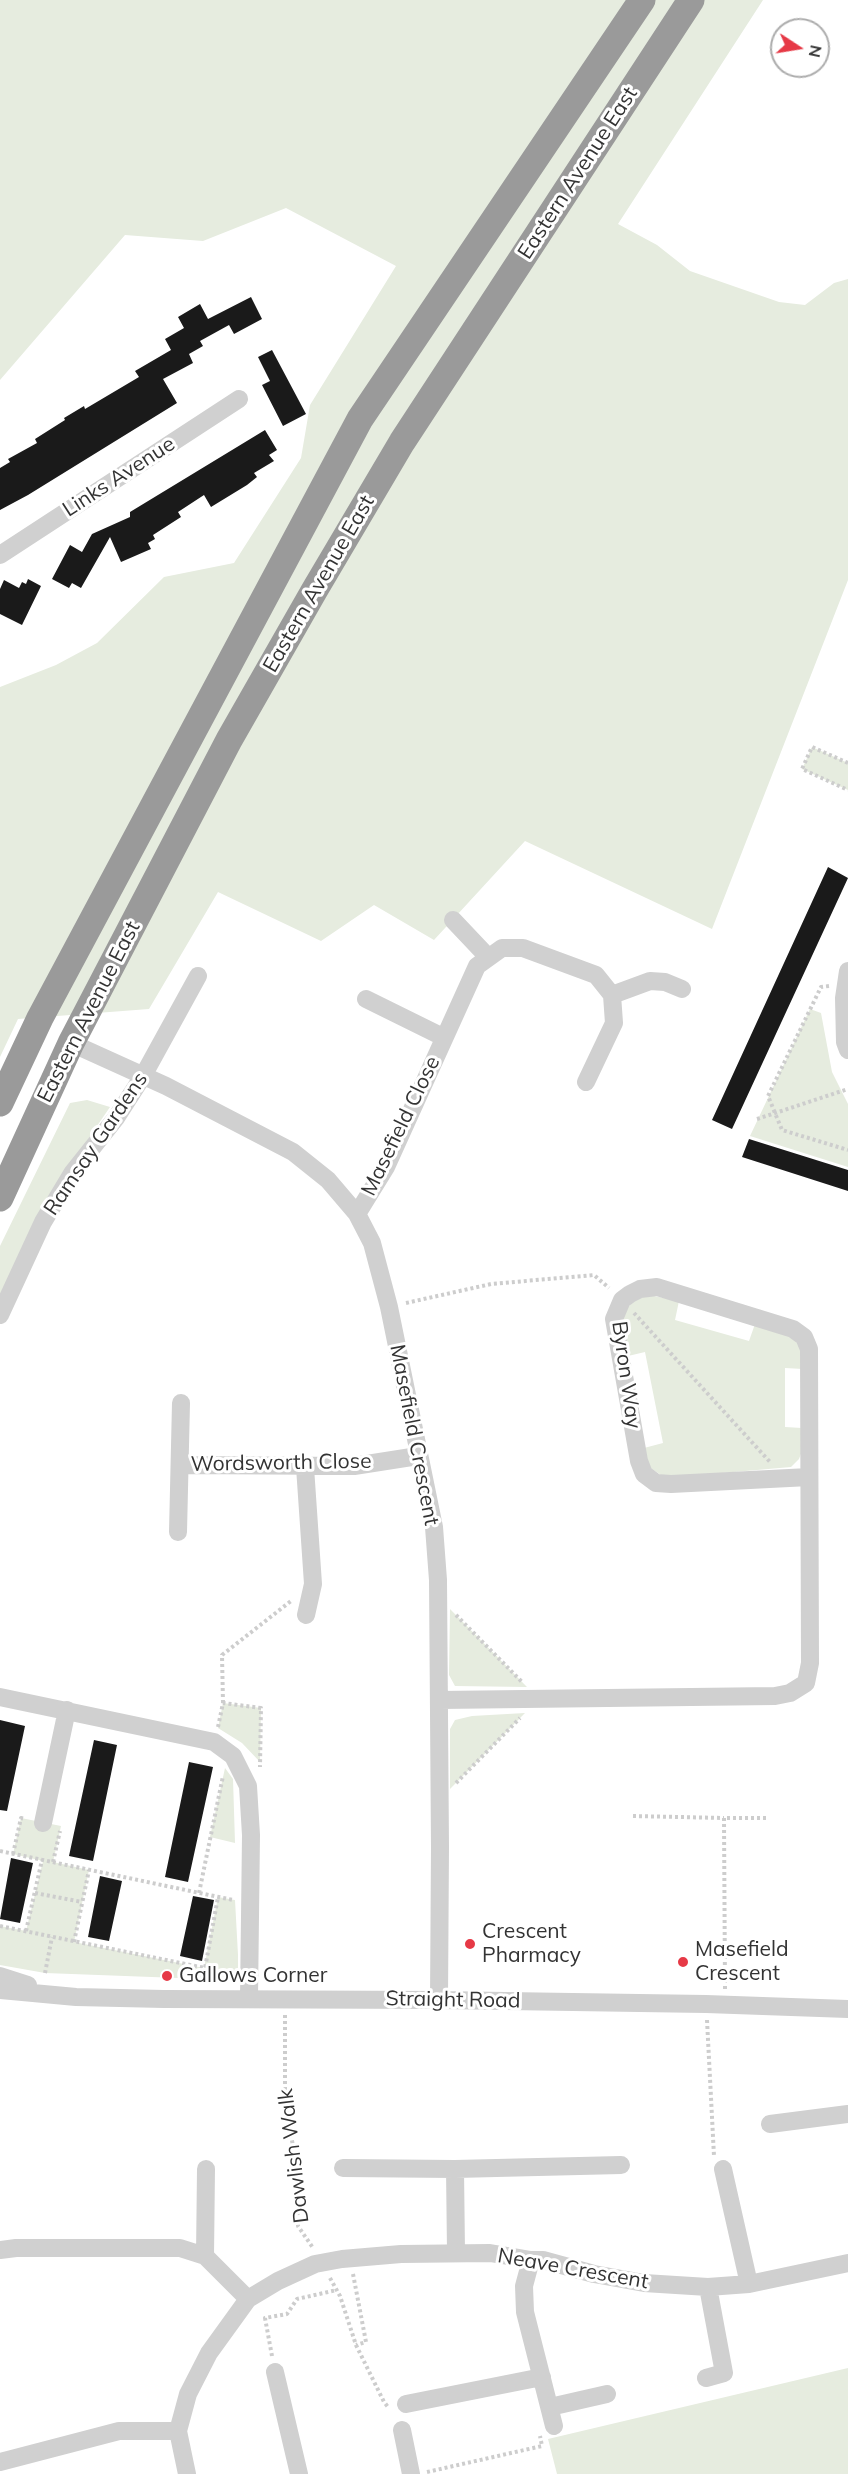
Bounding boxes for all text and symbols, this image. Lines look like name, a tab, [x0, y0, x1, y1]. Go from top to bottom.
north arrow	[770, 18, 830, 78]
text: N	[805, 43, 827, 59]
street label: Eastern Avenue East	[513, 82, 643, 264]
street label: Links Avenue	[58, 431, 180, 523]
street label: Eastern Avenue East	[258, 491, 380, 677]
street label: Eastern Avenue East	[32, 917, 146, 1107]
street label: Masefield Close	[356, 1052, 446, 1200]
street label: Ramsay Gardens	[39, 1068, 153, 1220]
street label: Byron Way	[606, 1320, 646, 1430]
street label: Masefield Crescent	[384, 1342, 444, 1528]
street label: Wordsworth Close	[190, 1449, 372, 1477]
place label: Crescent Pharmacy	[482, 1919, 581, 1969]
marker: Crescent Pharmacy	[463, 1937, 477, 1951]
place label: Masefield Crescent	[695, 1937, 789, 1987]
marker: Masefield Crescent	[676, 1955, 690, 1969]
place label: Gallows Corner	[179, 1963, 327, 1989]
marker: Gallows Corner	[160, 1969, 174, 1983]
street label: Straight Road	[385, 1986, 521, 2014]
street label: Dawlish Walk	[273, 2087, 315, 2225]
street label: Neave Crescent	[496, 2243, 650, 2295]

